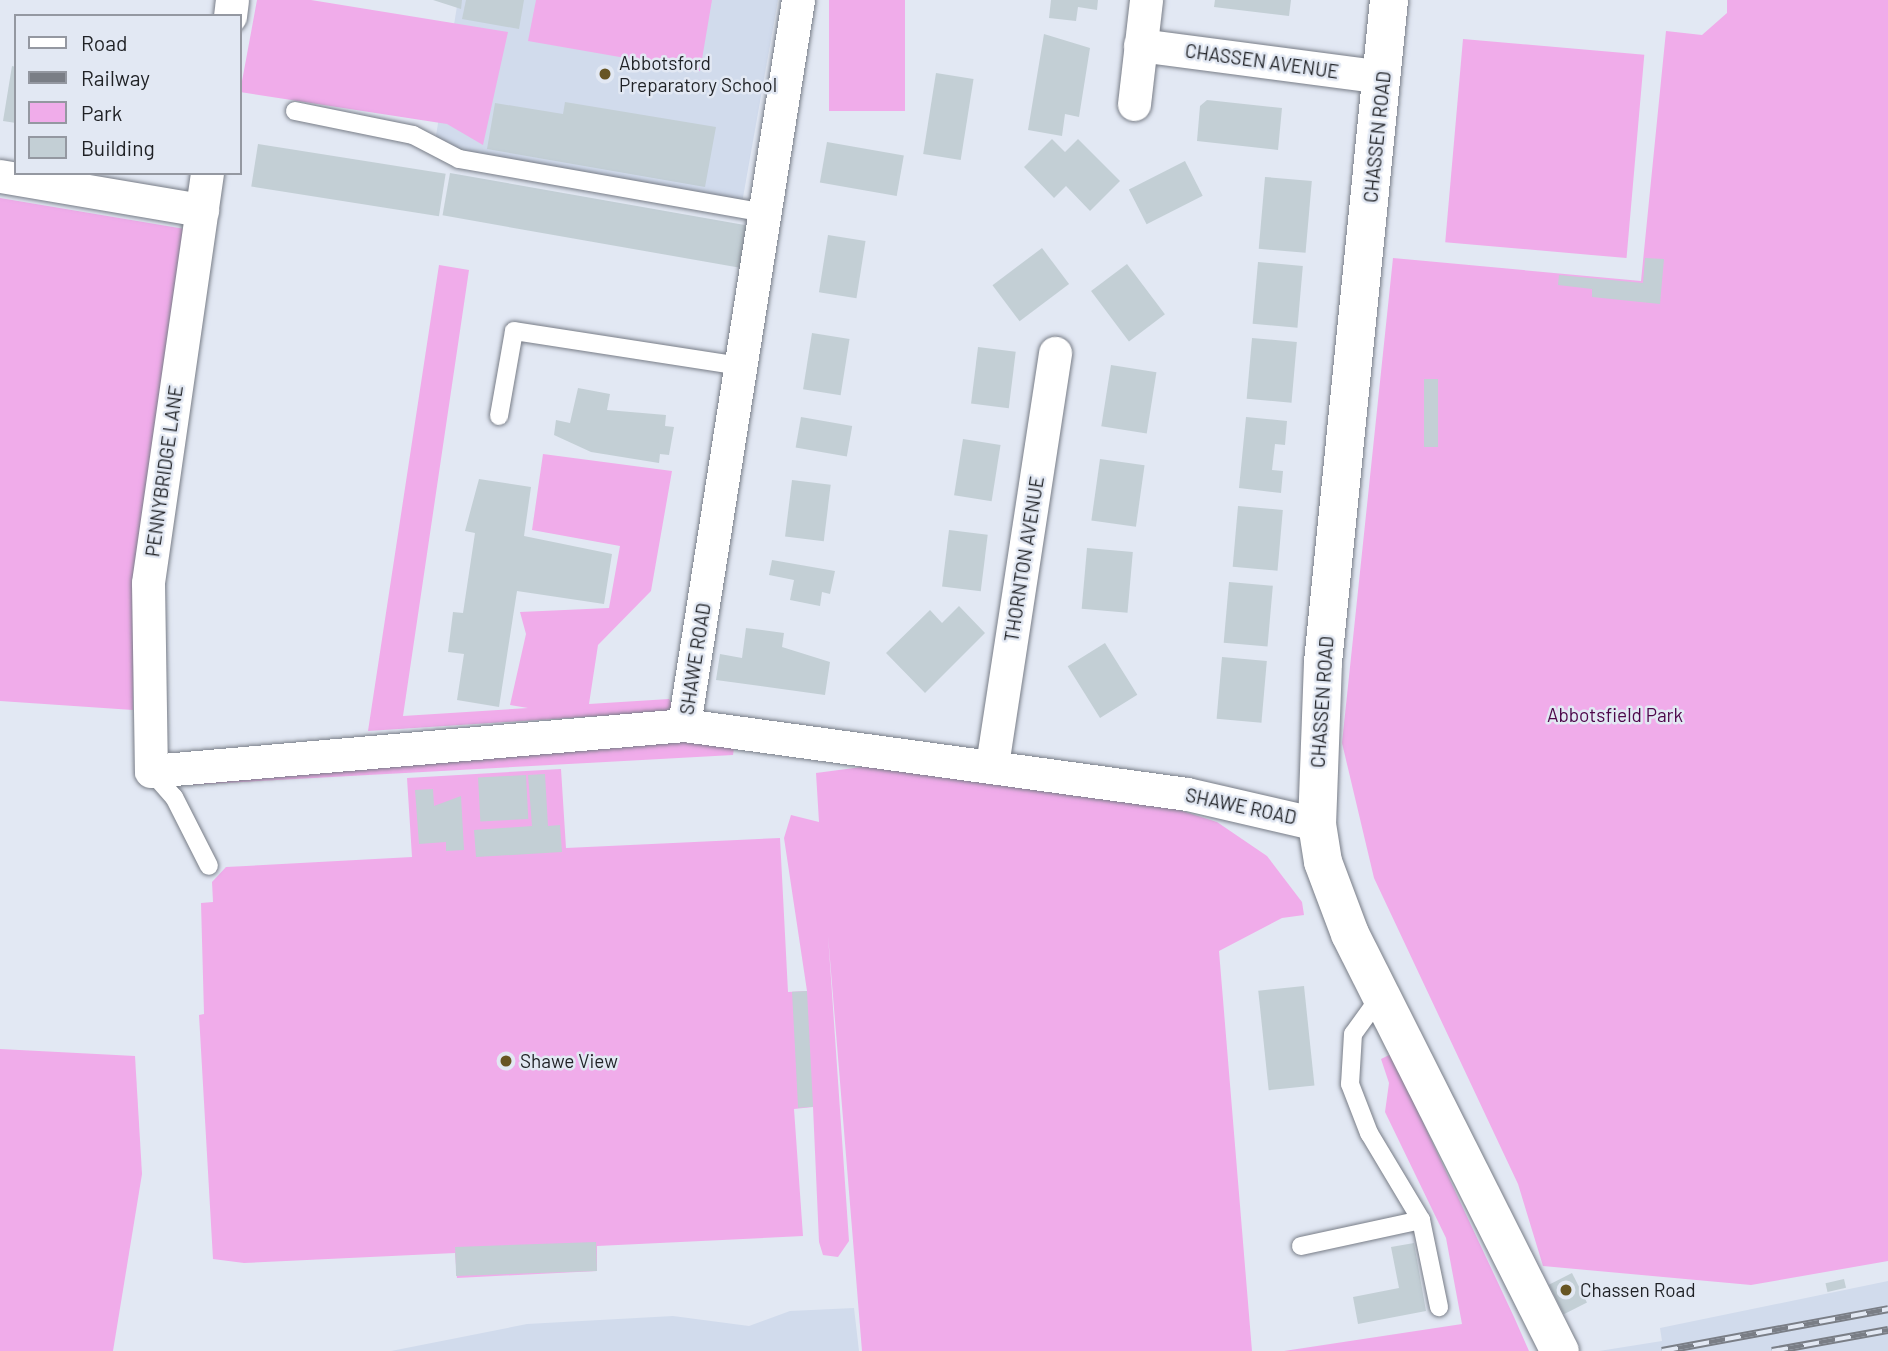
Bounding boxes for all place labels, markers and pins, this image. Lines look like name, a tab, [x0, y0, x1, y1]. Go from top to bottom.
place label: Abbotsford Preparatory School	[619, 52, 777, 96]
marker: Abbotsford Preparatory School	[597, 66, 613, 82]
place label: Shawe View	[520, 1050, 618, 1072]
marker: Shawe View	[498, 1053, 514, 1069]
place label: Chassen Road	[1580, 1279, 1696, 1301]
marker: Chassen Road	[1558, 1282, 1574, 1298]

